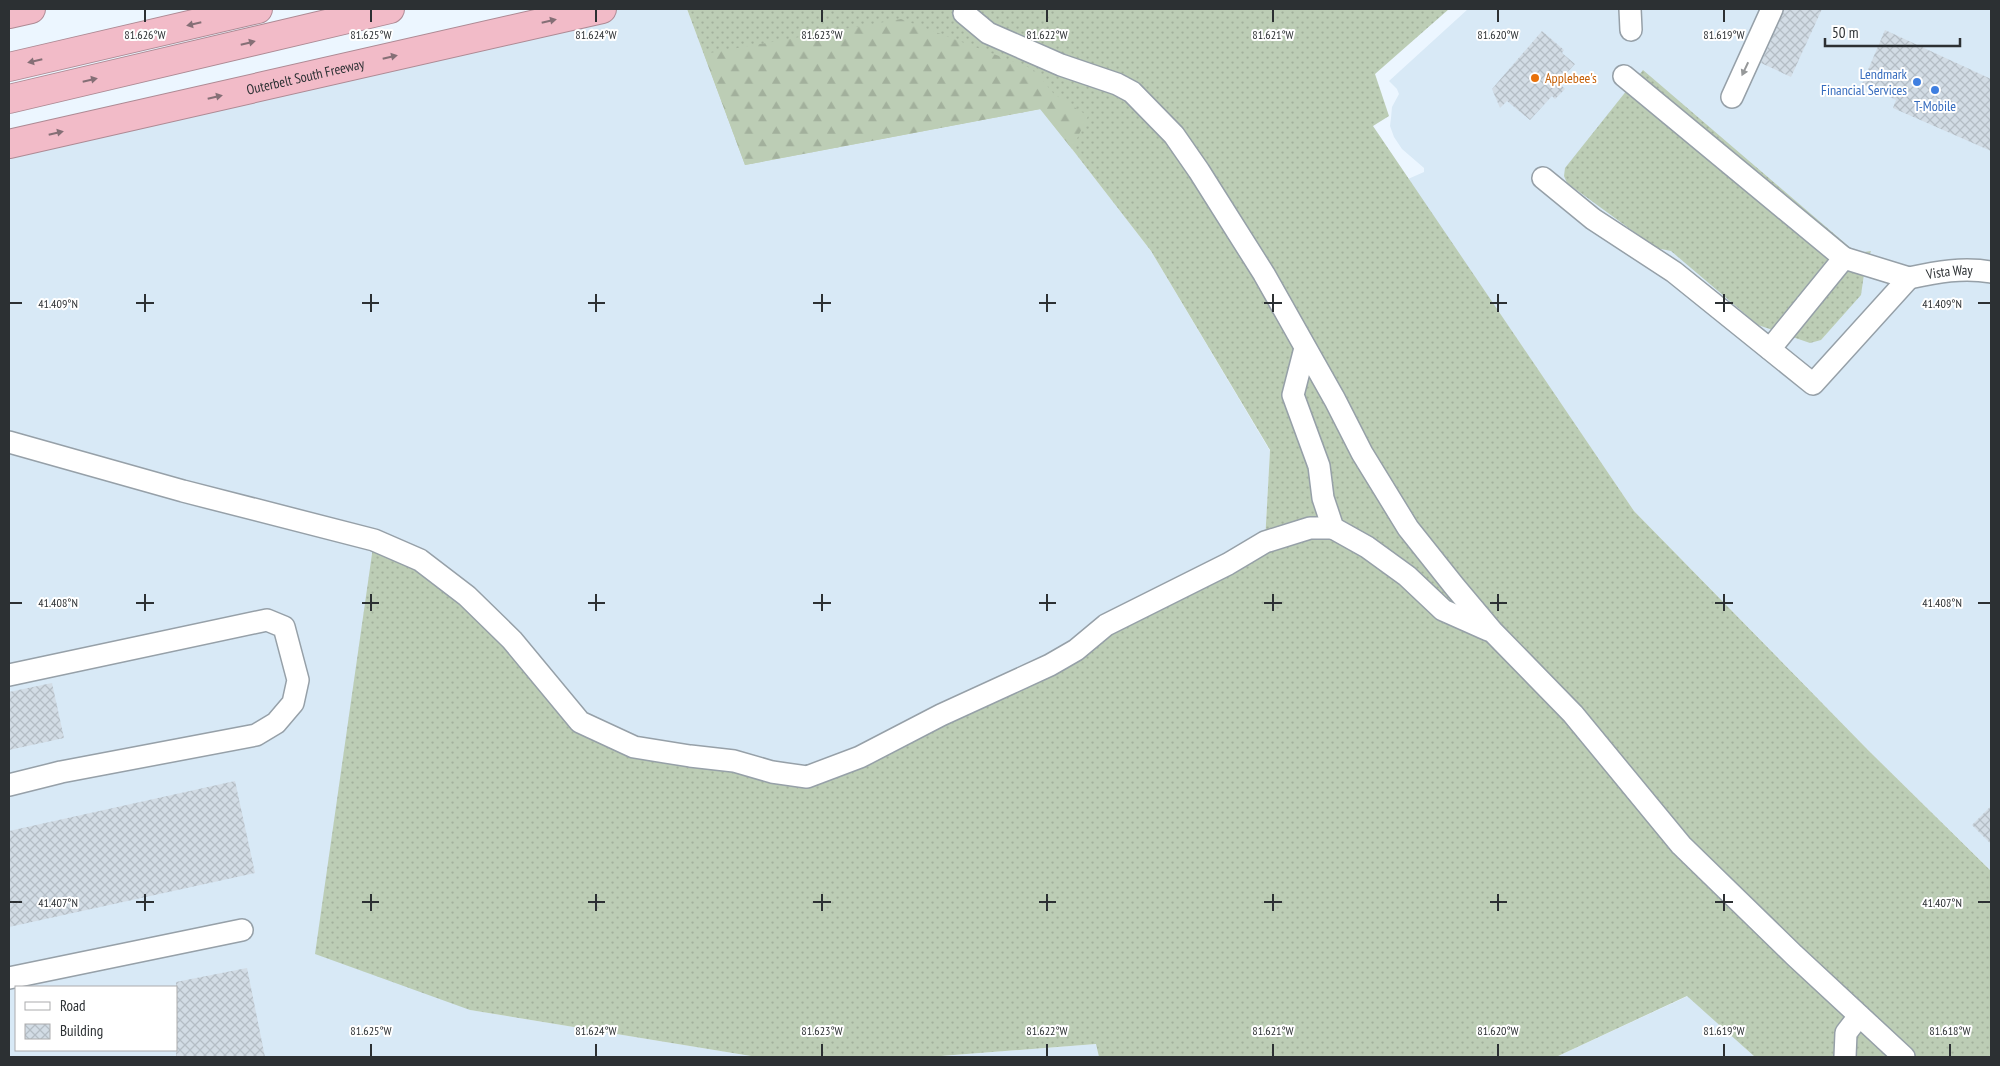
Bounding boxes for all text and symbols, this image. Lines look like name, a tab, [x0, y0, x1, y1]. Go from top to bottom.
scale bar	[1825, 15, 1960, 47]
one-way arrow	[541, 17, 556, 25]
one-way arrow	[186, 20, 201, 28]
text: 50 m	[1832, 23, 1858, 42]
text: 81.626°W	[124, 27, 166, 42]
text: 81.625°W	[350, 27, 392, 42]
text: 81.624°W	[575, 27, 617, 42]
text: 81.623°W	[801, 27, 843, 42]
text: 81.622°W	[1026, 27, 1068, 42]
text: 81.621°W	[1252, 27, 1294, 42]
text: 81.620°W	[1477, 27, 1519, 42]
text: 81.619°W	[1703, 27, 1745, 42]
one-way arrow	[241, 39, 256, 47]
one-way arrow	[383, 53, 398, 61]
street label: Outerbelt South Freeway	[245, 54, 367, 99]
one-way arrow	[28, 57, 43, 65]
one-way arrow	[1740, 62, 1748, 76]
place label: Lendmark Financial Services	[1821, 65, 1908, 99]
place label: Applebee's	[1545, 69, 1597, 87]
marker: Applebee's	[1529, 72, 1541, 84]
one-way arrow	[83, 76, 98, 84]
marker: Lendmark Financial Services	[1911, 76, 1923, 88]
marker: T-Mobile	[1929, 84, 1941, 96]
one-way arrow	[207, 93, 222, 101]
place label: T-Mobile	[1914, 97, 1956, 115]
one-way arrow	[49, 129, 64, 137]
street label: Vista Way	[1924, 261, 1973, 283]
text: 41.409°N	[38, 296, 78, 311]
text: 41.409°N	[1922, 296, 1962, 311]
text: 41.408°N	[38, 595, 78, 610]
text: 41.408°N	[1922, 595, 1962, 610]
text: 41.407°N	[38, 895, 78, 910]
text: 41.407°N	[1922, 895, 1962, 910]
legend	[15, 986, 178, 1051]
text: Road	[60, 996, 86, 1015]
text: Building	[60, 1021, 103, 1040]
text: 81.625°W	[350, 1023, 392, 1038]
text: 81.624°W	[575, 1023, 617, 1038]
text: 81.623°W	[801, 1023, 843, 1038]
text: 81.622°W	[1026, 1023, 1068, 1038]
text: 81.621°W	[1252, 1023, 1294, 1038]
text: 81.620°W	[1477, 1023, 1519, 1038]
text: 81.619°W	[1703, 1023, 1745, 1038]
text: 81.618°W	[1929, 1023, 1971, 1038]

